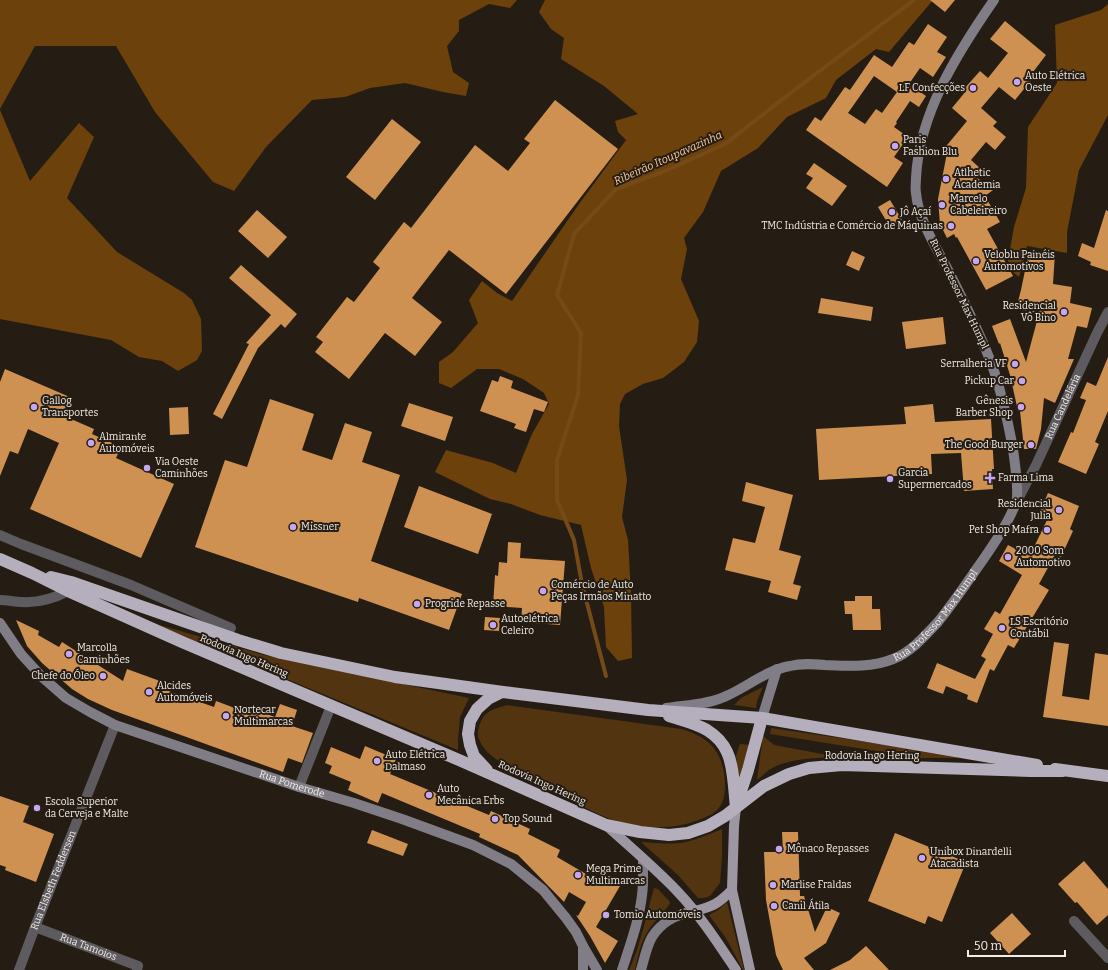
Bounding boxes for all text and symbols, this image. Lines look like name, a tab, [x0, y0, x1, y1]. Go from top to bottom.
place label: Auto Elétrica Oeste	[1025, 70, 1086, 94]
marker: Auto Elétrica Oeste	[1012, 77, 1022, 87]
place label: LF Confecções	[899, 82, 965, 94]
marker: LF Confecções	[968, 83, 978, 93]
water label: Ribeirão Itoupavazinha	[612, 128, 724, 188]
place label: Paris Fashion Blu	[903, 134, 957, 158]
marker: Paris Fashion Blu	[890, 141, 900, 151]
place label: Atlhetic Academia	[954, 167, 1001, 191]
marker: Atlhetic Academia	[941, 174, 951, 184]
place label: Marcelo Cabeleireiro	[950, 193, 1007, 217]
marker: Marcelo Cabeleireiro	[937, 200, 947, 210]
place label: Jô Açaí	[899, 205, 931, 218]
marker: Jô Açaí	[887, 207, 897, 217]
place label: TMC Indústria e Comércio de Máquinas	[762, 219, 943, 232]
marker: TMC Indústria e Comércio de Máquinas	[946, 221, 956, 231]
street label: Rua Professor Max Humpl	[927, 237, 991, 351]
place label: Veloblu Painéis Automotivos	[984, 249, 1055, 273]
marker: Veloblu Painéis Automotivos	[971, 256, 981, 266]
place label: Residencial Vô Bino	[1002, 300, 1056, 324]
marker: Residencial Vô Bino	[1059, 307, 1069, 317]
place label: Serralheria VF	[940, 358, 1007, 370]
marker: Serralheria VF	[1010, 359, 1020, 369]
street label: Rua Candelária	[1043, 372, 1083, 441]
place label: Pickup Car	[964, 375, 1015, 387]
marker: Pickup Car	[1017, 376, 1027, 386]
place label: Gênesis Barber Shop	[955, 394, 1013, 419]
place label: Gallog Transportes	[42, 395, 98, 419]
marker: Gallog Transportes	[29, 402, 39, 412]
marker: Gênesis Barber Shop	[1016, 402, 1026, 412]
place label: Almirante Automóveis	[99, 431, 155, 455]
marker: Almirante Automóveis	[86, 438, 96, 448]
place label: The Good Burger	[945, 439, 1024, 451]
marker: The Good Burger	[1026, 440, 1036, 450]
place label: Via Oeste Caminhões	[155, 456, 208, 480]
marker: Via Oeste Caminhões	[142, 463, 152, 473]
place label: Garcia Supermercados	[898, 467, 972, 491]
place label: Farma Lima	[998, 472, 1054, 484]
marker: Farma Lima	[985, 473, 995, 483]
marker: Garcia Supermercados	[885, 474, 895, 484]
place label: Residencial Julia	[997, 498, 1052, 522]
marker: Residencial Julia	[1054, 505, 1064, 515]
place label: Missner	[301, 521, 339, 533]
marker: Missner	[288, 522, 298, 532]
place label: Pet Shop Mafra	[969, 524, 1040, 536]
marker: Pet Shop Mafra	[1042, 525, 1052, 535]
place label: 2000 Som Automotivo	[1016, 545, 1071, 569]
marker: 2000 Som Automotivo	[1003, 552, 1013, 562]
street label: Rua Professor Max Humpl	[891, 567, 980, 664]
place label: Comércio de Auto Peças Irmãos Minatto	[551, 579, 652, 603]
marker: Comércio de Auto Peças Irmãos Minatto	[538, 586, 548, 596]
place label: Progride Repasse	[425, 598, 505, 610]
marker: Progride Repasse	[412, 599, 422, 609]
place label: Autoelétrica Celeiro	[501, 613, 559, 637]
place label: LS Escritório Contábil	[1010, 616, 1069, 640]
marker: Autoelétrica Celeiro	[488, 620, 498, 630]
marker: LS Escritório Contábil	[997, 623, 1007, 633]
street label: Rodovia Ingo Hering	[198, 632, 290, 680]
place label: Marcolla Caminhões	[77, 642, 130, 666]
marker: Marcolla Caminhões	[64, 649, 74, 659]
place label: Chefe do Óleo	[31, 668, 95, 682]
marker: Chefe do Óleo	[98, 671, 108, 681]
place label: Alcides Automóveis	[157, 680, 213, 704]
marker: Alcides Automóveis	[144, 687, 154, 697]
place label: Nortecar Multimarcas	[234, 704, 293, 728]
marker: Nortecar Multimarcas	[221, 711, 231, 721]
place label: Auto Elétrica Dalmaso	[385, 749, 446, 773]
street label: Rodovia Ingo Hering	[825, 750, 920, 762]
marker: Auto Elétrica Dalmaso	[372, 756, 382, 766]
street label: Rodovia Ingo Hering	[496, 758, 588, 808]
street label: Rua Pomerode	[258, 768, 326, 800]
place label: Auto Mecânica Erbs	[437, 783, 505, 807]
marker: Auto Mecânica Erbs	[424, 790, 434, 800]
place label: Escola Superior da Cerveja e Malte	[45, 796, 128, 820]
marker: Escola Superior da Cerveja e Malte	[32, 803, 42, 813]
place label: Top Sound	[503, 813, 552, 825]
marker: Top Sound	[490, 814, 500, 824]
street label: Rua Elsbeth Feddersen	[28, 828, 79, 932]
place label: Mônaco Repasses	[787, 842, 869, 855]
marker: Mônaco Repasses	[774, 844, 784, 854]
place label: Unibox Dinardelli Atacadista	[930, 846, 1012, 870]
marker: Unibox Dinardelli Atacadista	[917, 853, 927, 863]
place label: Mega Prime Multimarcas	[586, 863, 645, 887]
marker: Mega Prime Multimarcas	[573, 870, 583, 880]
place label: Marlise Fraldas	[781, 879, 852, 891]
marker: Marlise Fraldas	[768, 880, 778, 890]
place label: Canil Átila	[782, 898, 830, 912]
marker: Canil Átila	[769, 901, 779, 911]
place label: Tomio Automóveis	[614, 909, 701, 921]
marker: Tomio Automóveis	[601, 910, 611, 920]
street label: Rua Tamoios	[58, 931, 119, 963]
scale bar	[968, 932, 1065, 958]
text: 50 m	[974, 939, 1003, 953]

